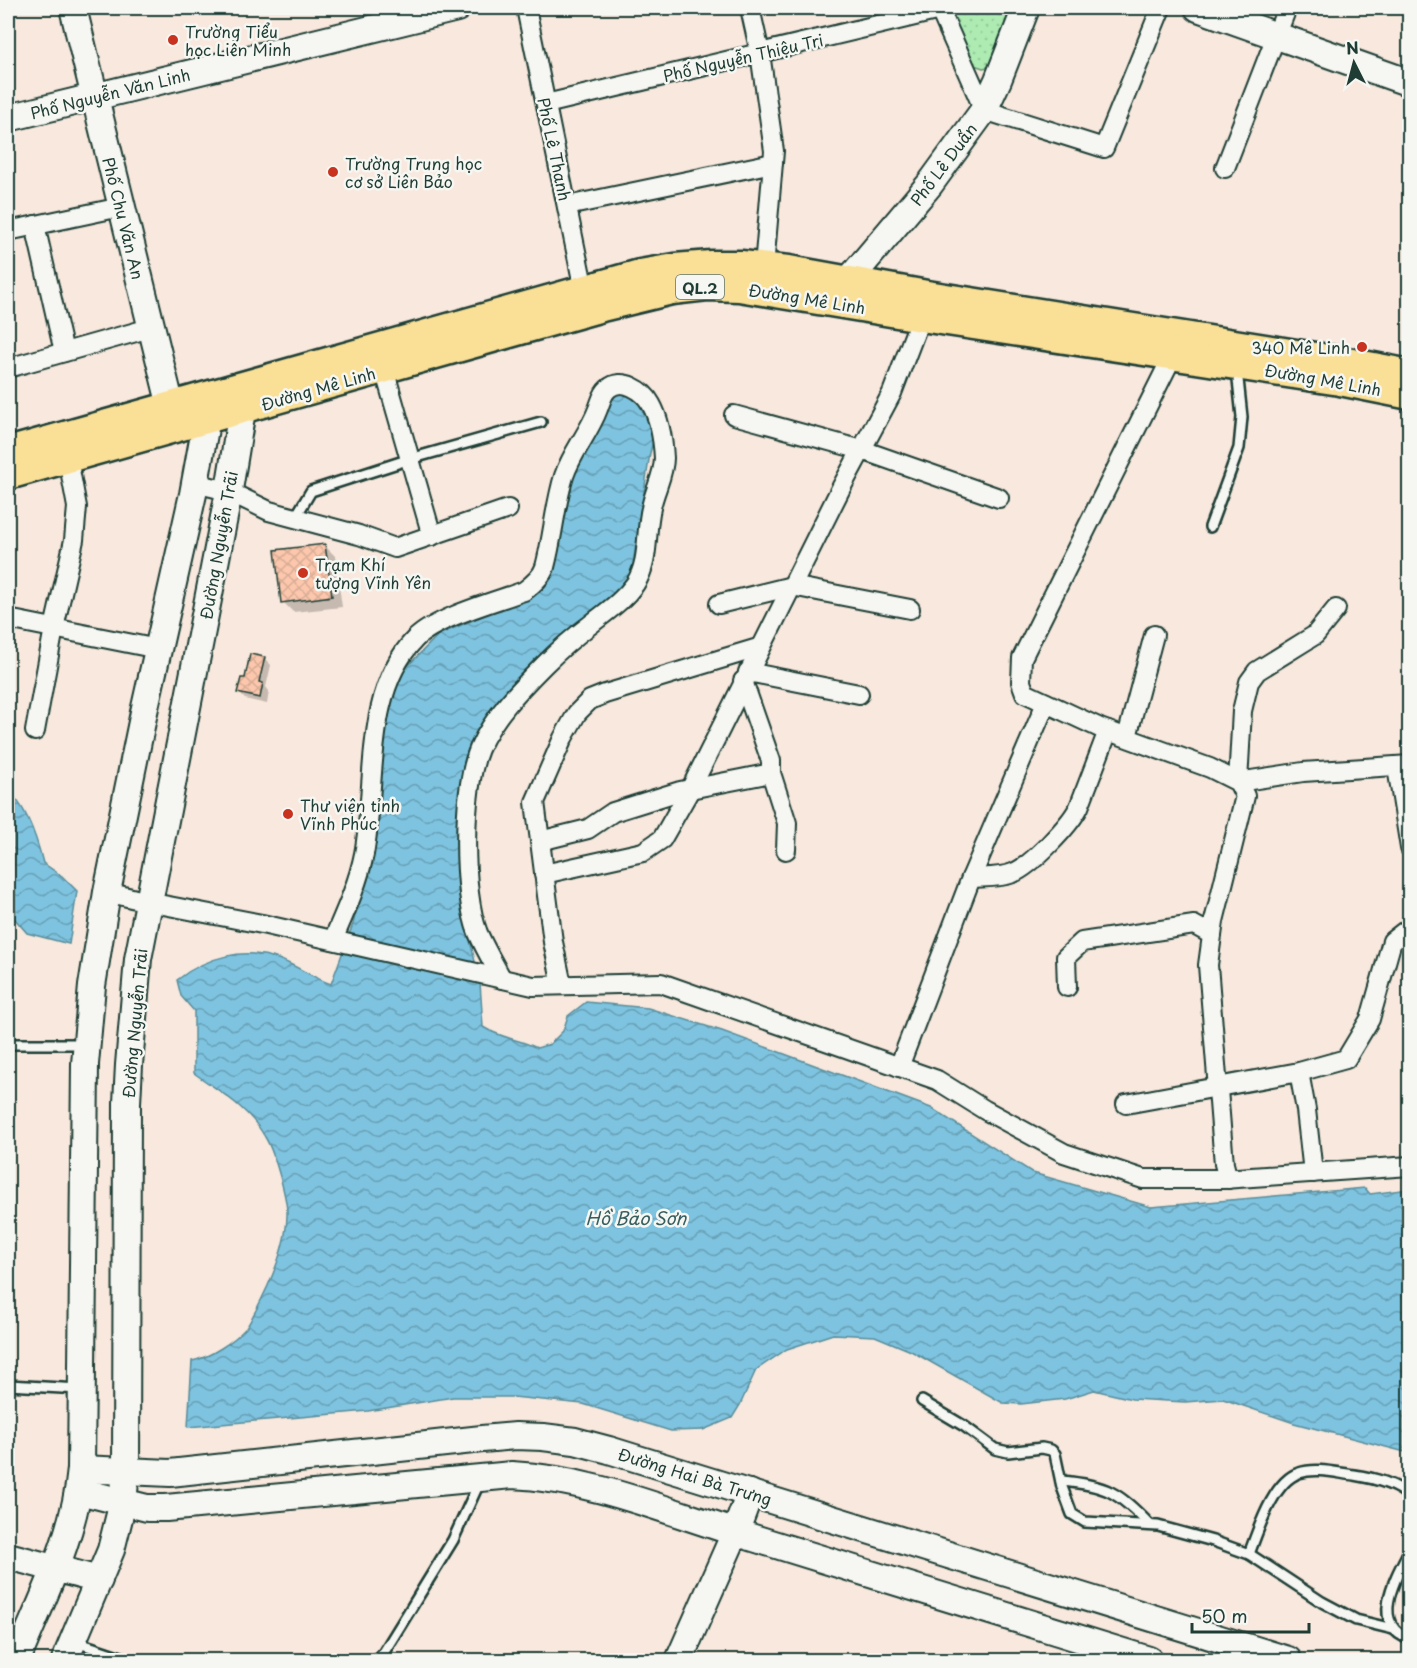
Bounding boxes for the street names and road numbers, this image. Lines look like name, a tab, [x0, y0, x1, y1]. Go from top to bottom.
street label: Phố Nguyễn Thiệu Tri	[660, 27, 826, 87]
street label: Phố Nguyễn Văn Linh	[28, 62, 192, 124]
street label: Phố Lê Thanh	[532, 95, 578, 203]
street label: Phố Lê Duẩn	[904, 118, 982, 210]
street label: Phố Chu Văn An	[97, 154, 151, 282]
road number: QL.2	[676, 275, 724, 299]
street label: Đường Mê Linh	[747, 277, 867, 319]
street label: Đường Mê Linh	[1263, 357, 1383, 401]
street label: Đường Mê Linh	[258, 360, 378, 416]
street label: Đường Nguyễn Trãi	[193, 469, 243, 621]
street label: Đường Nguyễn Trãi	[116, 947, 152, 1099]
street label: Đường Hai Bà Trưng	[615, 1441, 775, 1511]

